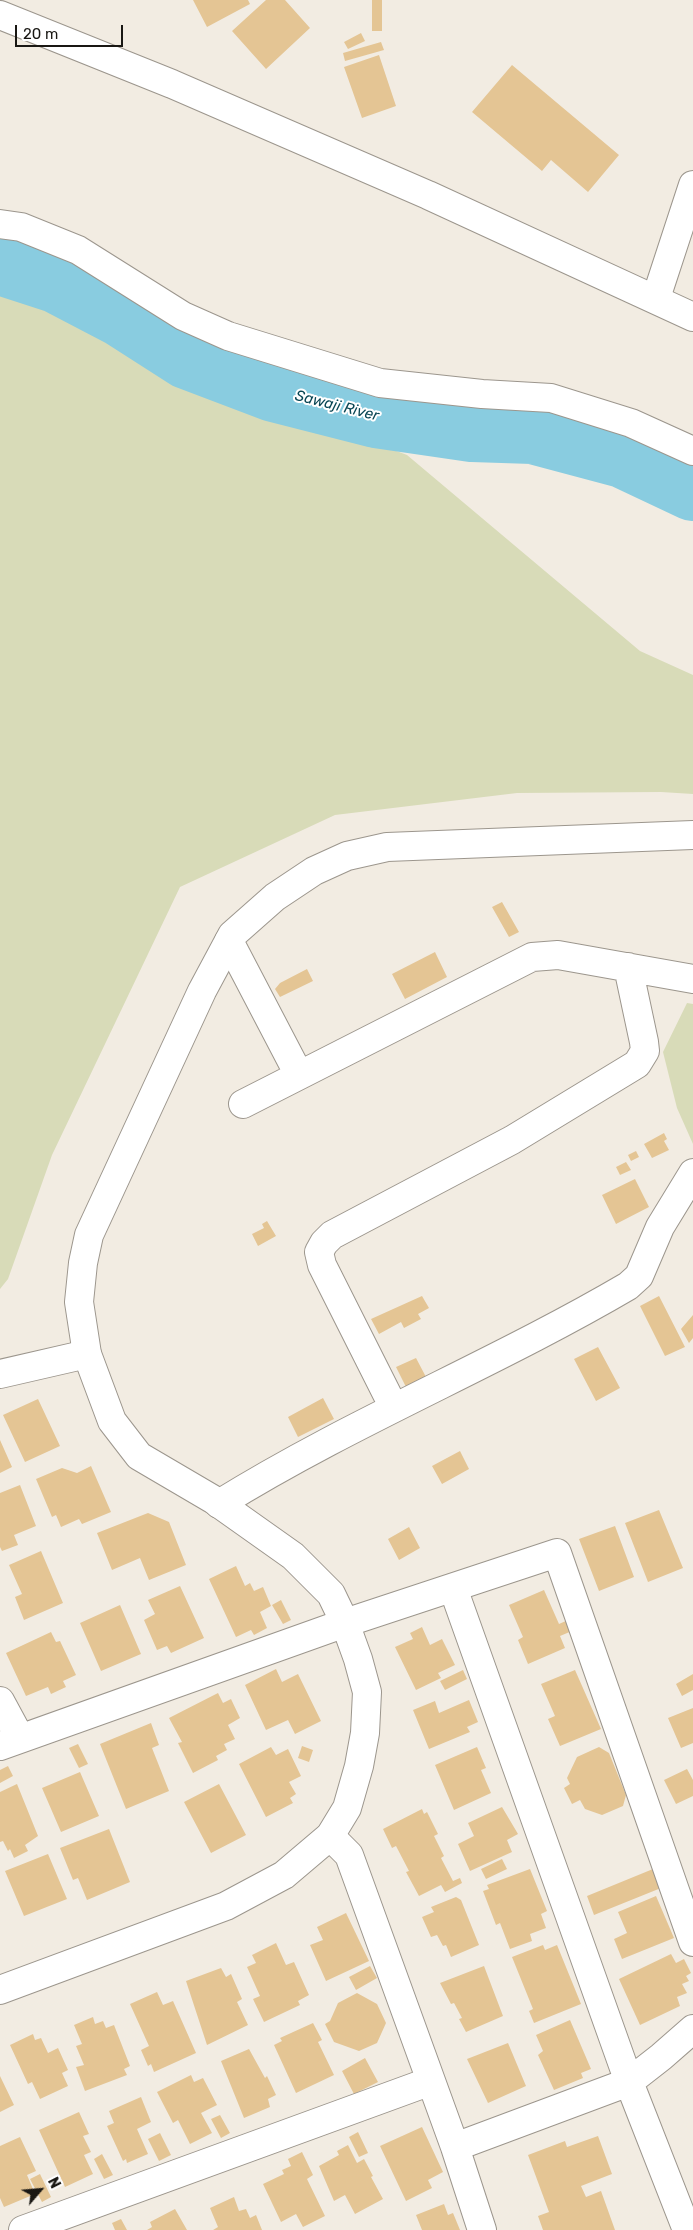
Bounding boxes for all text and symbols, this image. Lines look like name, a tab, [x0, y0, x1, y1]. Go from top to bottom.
scale bar	[18, 15, 125, 47]
text: 20 m	[23, 25, 58, 43]
water label: Sawaji River	[293, 387, 381, 425]
north arrow	[15, 2165, 65, 2215]
text: N	[44, 2175, 64, 2191]

